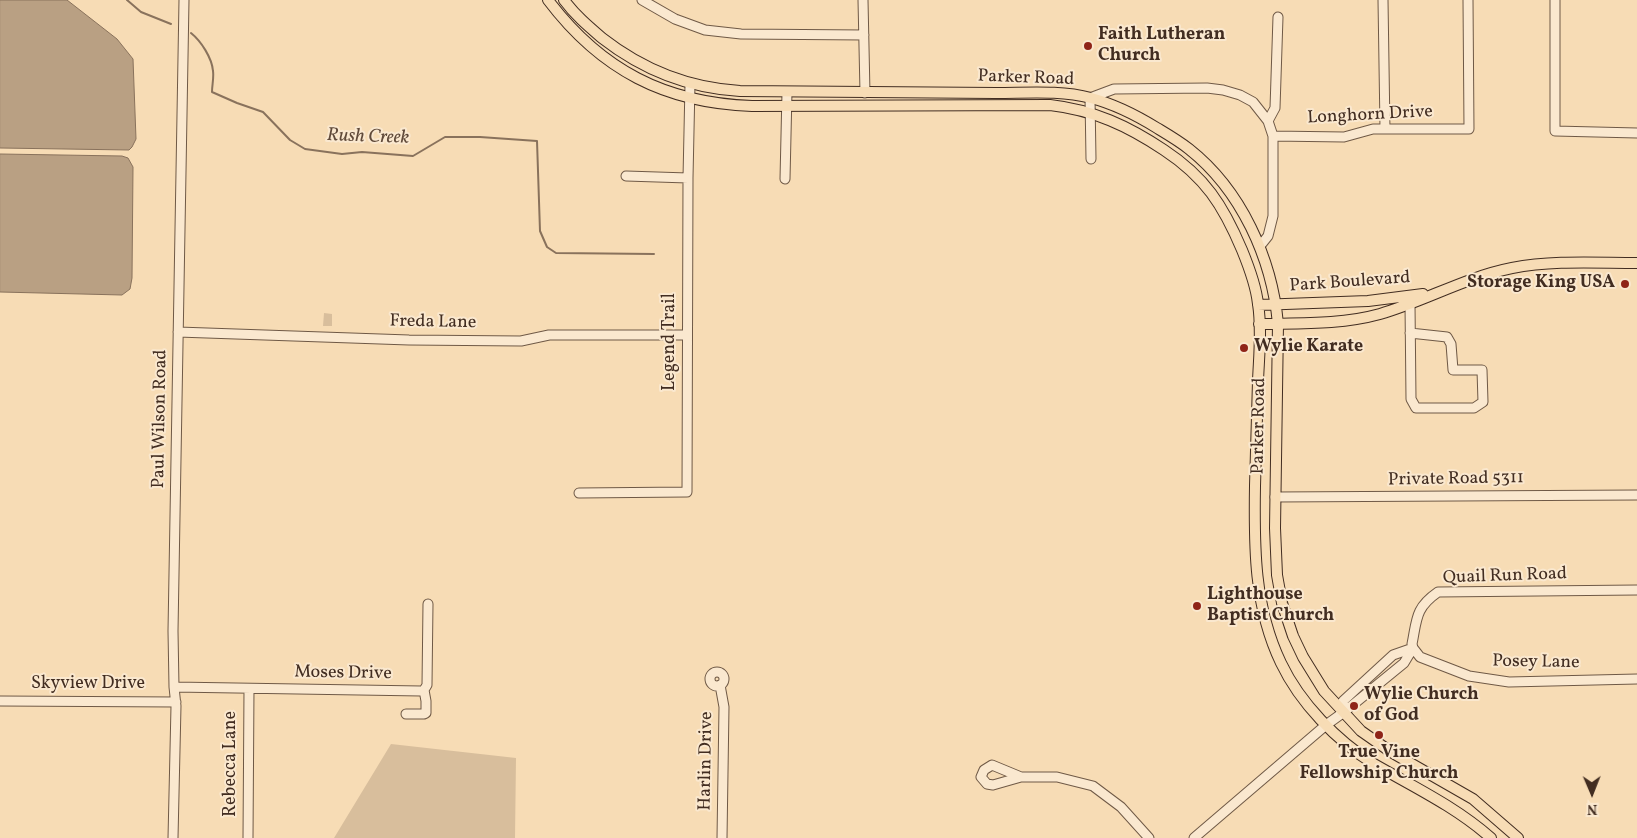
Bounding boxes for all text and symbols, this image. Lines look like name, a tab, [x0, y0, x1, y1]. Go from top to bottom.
place label: Faith Lutheran Church	[1098, 25, 1225, 68]
marker: Faith Lutheran Church	[1082, 40, 1094, 52]
street label: Parker Road	[977, 67, 1075, 91]
street label: Longhorn Drive	[1307, 102, 1433, 130]
water label: Rush Creek	[326, 125, 410, 151]
street label: Park Boulevard	[1289, 268, 1411, 298]
place label: Storage King USA	[1467, 273, 1615, 295]
marker: Storage King USA	[1619, 278, 1631, 290]
street label: Legend Trail	[660, 293, 682, 391]
street label: Freda Lane	[389, 311, 477, 335]
place label: Wylie Karate	[1254, 337, 1363, 359]
marker: Wylie Karate	[1238, 342, 1250, 354]
street label: Paul Wilson Road	[149, 349, 173, 489]
street label: Parker Road	[1248, 377, 1272, 475]
street label: Private Road 5311	[1388, 468, 1524, 492]
street label: Quail Run Road	[1443, 564, 1567, 590]
place label: Lighthouse Baptist Church	[1207, 585, 1334, 628]
marker: Lighthouse Baptist Church	[1191, 600, 1203, 612]
street label: Posey Lane	[1492, 651, 1580, 675]
street label: Moses Drive	[294, 662, 392, 686]
street label: Skyview Drive	[31, 674, 145, 696]
place label: Wylie Church of God	[1364, 685, 1479, 728]
marker: Wylie Church of God	[1348, 700, 1360, 712]
street label: Rebecca Lane	[221, 711, 243, 817]
street label: Harlin Drive	[695, 711, 719, 811]
marker: True Vine Fellowship Church	[1373, 729, 1385, 741]
place label: True Vine Fellowship Church	[1299, 743, 1459, 786]
north arrow	[1567, 768, 1617, 818]
text: N	[1587, 799, 1598, 818]

